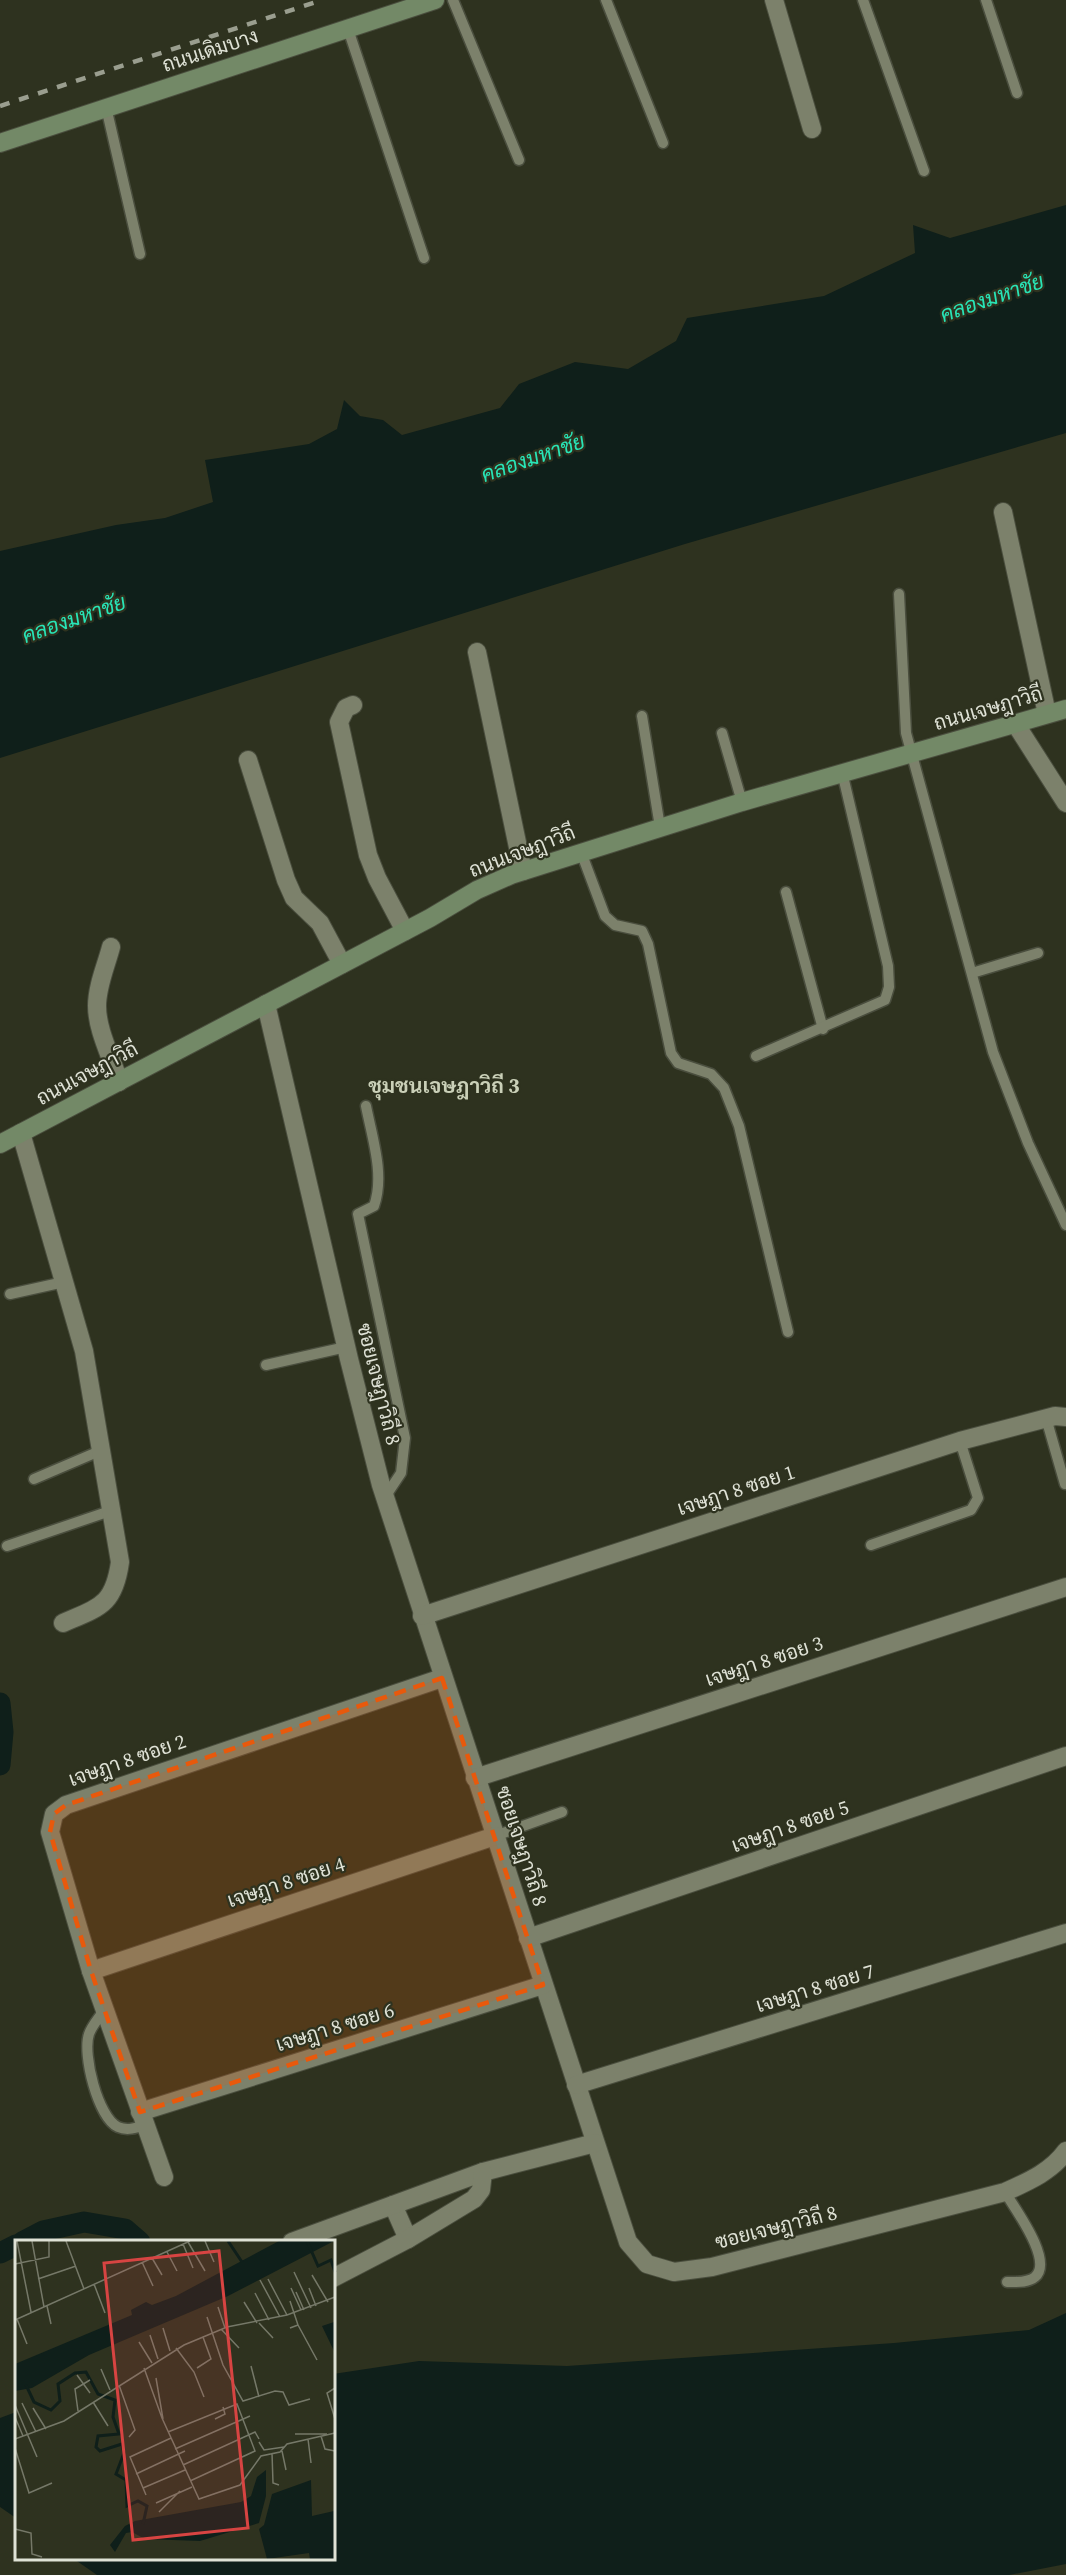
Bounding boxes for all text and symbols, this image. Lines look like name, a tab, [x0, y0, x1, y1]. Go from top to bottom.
street label: ถนนเดิมบาง	[159, 21, 261, 79]
water label: คลองมหาชัย	[936, 266, 1048, 329]
water label: คลองมหาชัย	[477, 426, 589, 489]
water label: คลองมหาชัย	[18, 587, 130, 650]
street label: ถนนเจษฎาวิถี	[930, 679, 1046, 737]
street label: ถนนเจษฎาวิถี	[465, 818, 579, 884]
street label: ถนนเจษฎาวิถี	[31, 1034, 143, 1112]
district label: ชุมชนเจษฎาวิถี 3	[368, 1071, 520, 1101]
street label: ซอยเจษฎาวิถี 8	[350, 1320, 408, 1448]
street label: เจษฎา 8 ซอย 1	[674, 1458, 798, 1522]
street label: เจษฎา 8 ซอย 3	[702, 1629, 826, 1693]
street label: เจษฎา 8 ซอย 2	[65, 1727, 189, 1793]
street label: ซอยเจษฎาวิถี 8	[489, 1782, 555, 1910]
street label: เจษฎา 8 ซอย 5	[728, 1793, 852, 1859]
street label: เจษฎา 8 ซอย 4	[224, 1850, 348, 1914]
street label: เจษฎา 8 ซอย 7	[752, 1957, 878, 2019]
street label: เจษฎา 8 ซอย 6	[272, 1996, 398, 2058]
street label: ซอยเจษฎาวิถี 8	[712, 2198, 840, 2256]
inset map	[15, 2240, 334, 2560]

